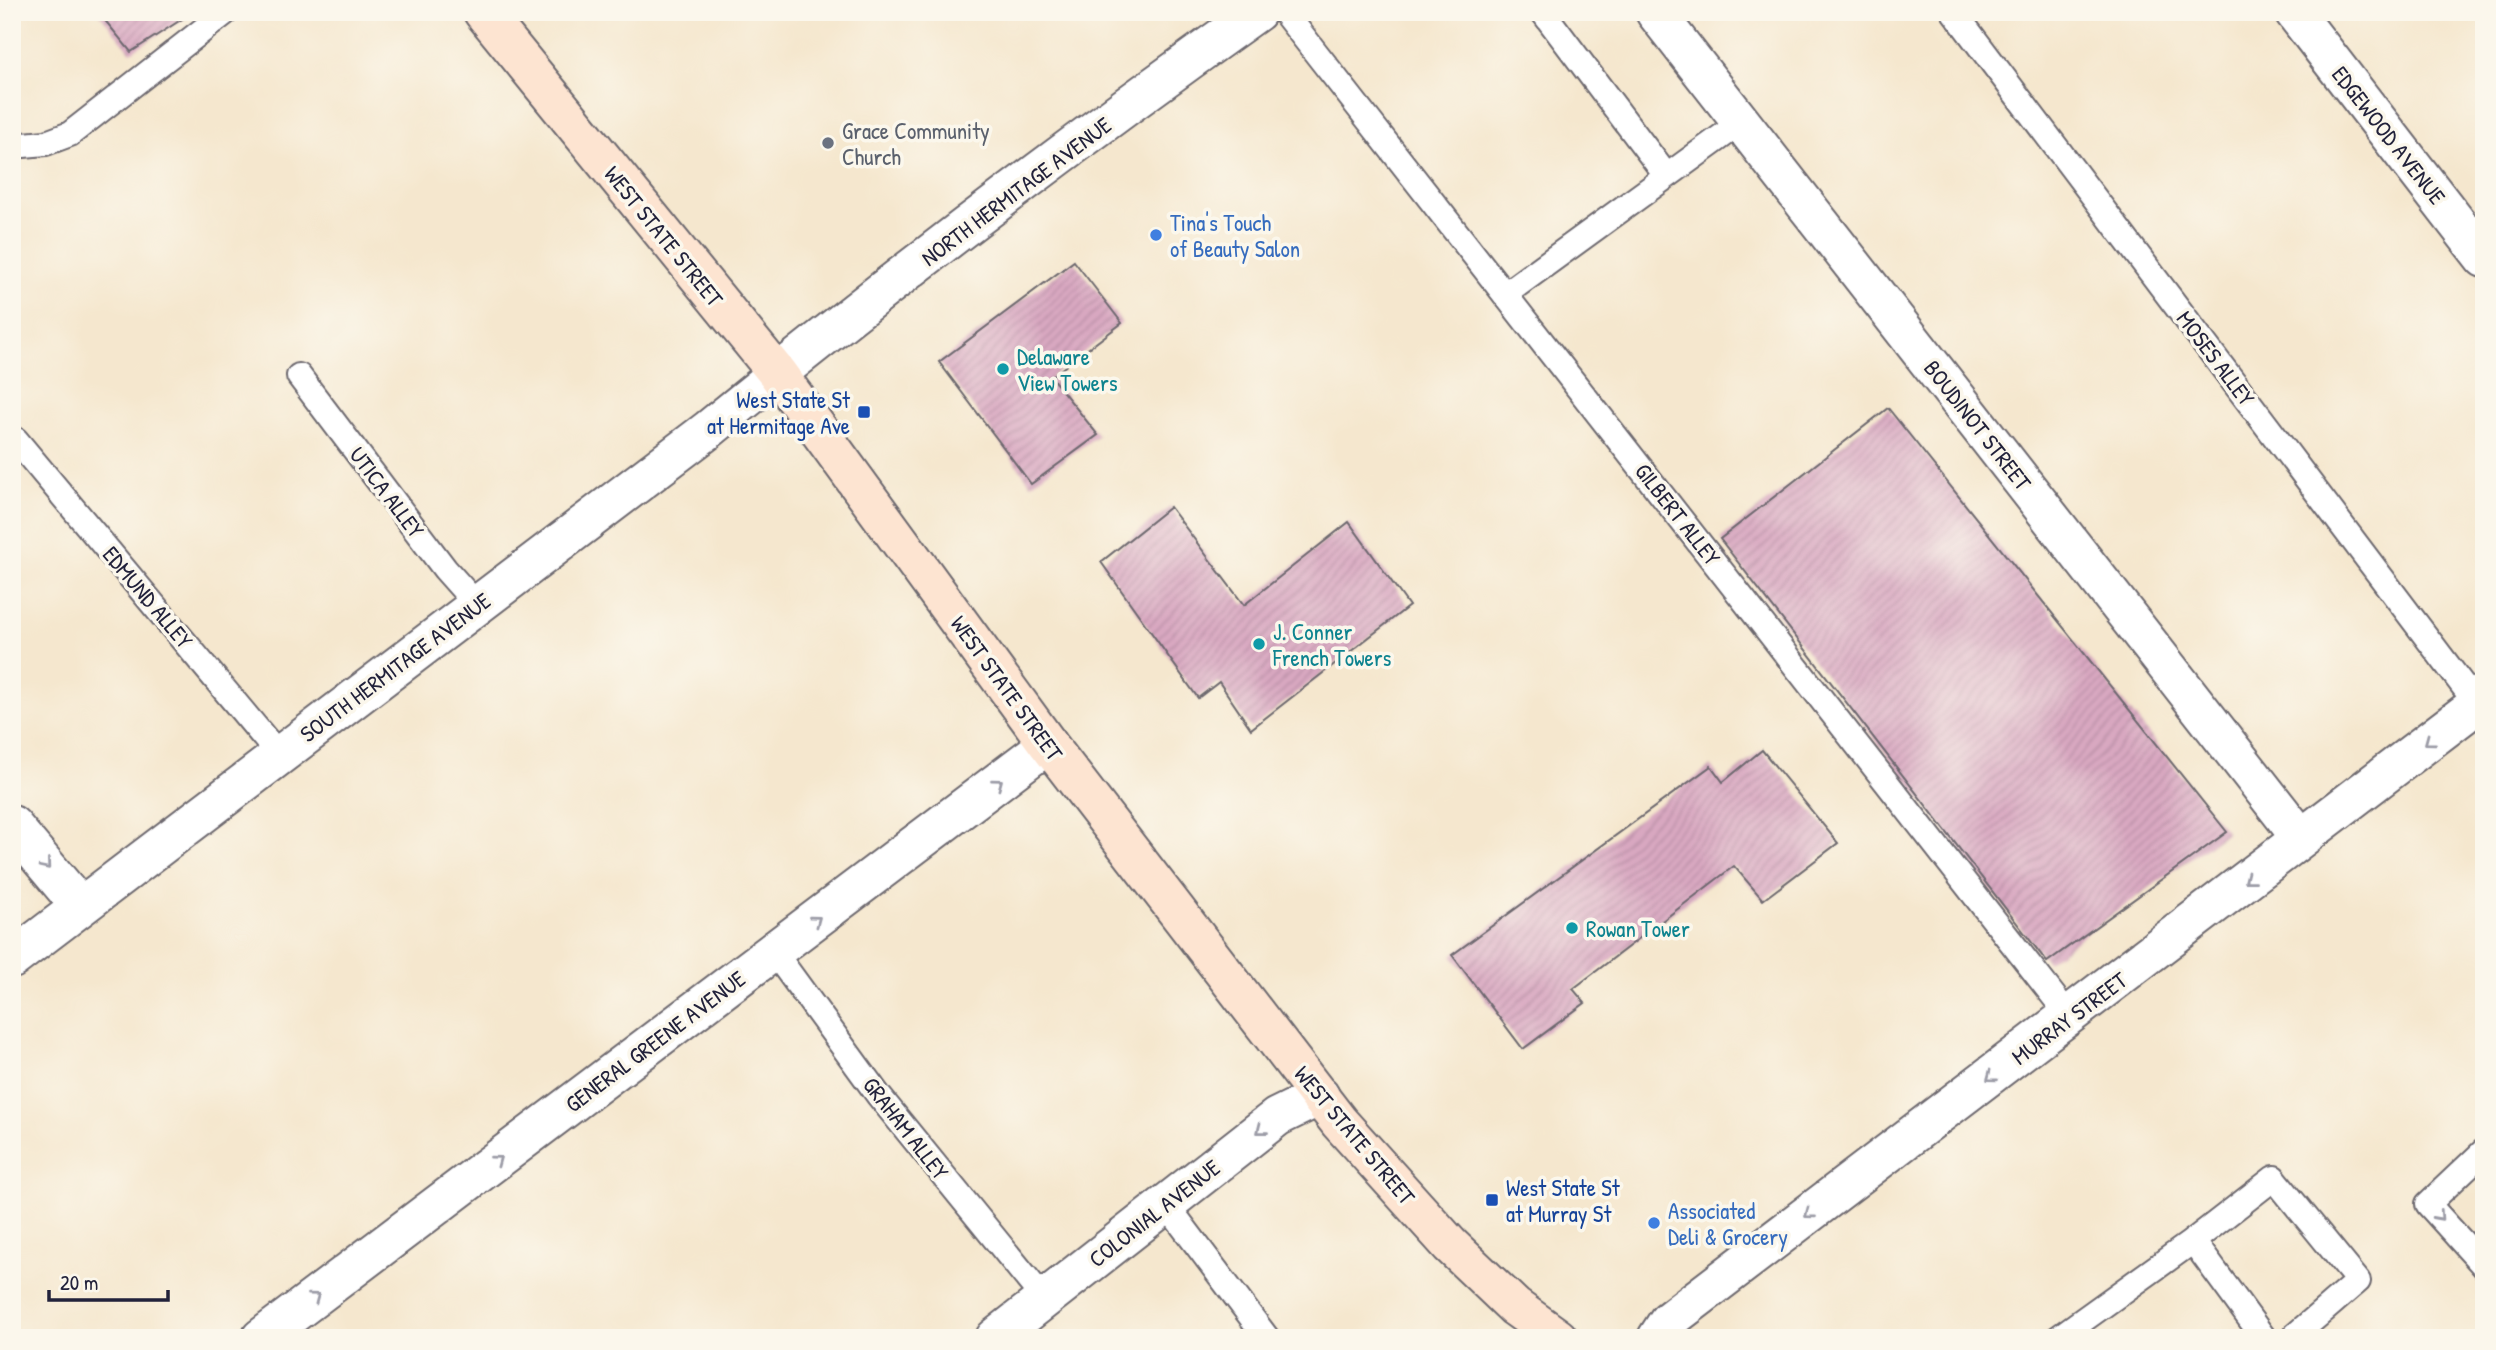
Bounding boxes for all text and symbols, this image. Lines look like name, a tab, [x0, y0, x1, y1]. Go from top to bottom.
street label: EDGEWOOD AVENUE	[2325, 59, 2453, 211]
street label: NORTH HERMITAGE AVENUE	[915, 109, 1117, 273]
place label: Grace Community Church	[842, 115, 990, 172]
marker: Grace Community Church	[820, 135, 836, 151]
street label: WEST STATE STREET	[598, 159, 730, 313]
place label: Tina's Touch of Beauty Salon	[1170, 207, 1300, 264]
marker: Tina's Touch of Beauty Salon	[1148, 227, 1164, 243]
street label: MOSES ALLEY	[2170, 304, 2262, 412]
place label: Delaware View Towers	[1017, 341, 1118, 398]
street label: BOUDINOT STREET	[1917, 353, 2039, 497]
marker: Delaware View Towers	[995, 361, 1011, 377]
place label: West State St at Hermitage Ave	[707, 384, 851, 441]
marker: West State St at Hermitage Ave	[856, 404, 872, 420]
street label: UTICA ALLEY	[343, 440, 431, 544]
street label: GILBERT ALLEY	[1628, 456, 1728, 572]
street label: EDMUND ALLEY	[96, 539, 200, 655]
street label: SOUTH HERMITAGE AVENUE	[293, 585, 497, 749]
street label: WEST STATE STREET	[944, 609, 1070, 767]
place label: J. Conner French Towers	[1272, 616, 1392, 673]
marker: J. Conner French Towers	[1251, 636, 1267, 652]
one-way arrow	[2425, 732, 2437, 745]
one-way arrow	[990, 779, 1002, 792]
one-way arrow	[38, 857, 50, 870]
one-way arrow	[2244, 870, 2256, 883]
place label: Rowan Tower	[1586, 913, 1690, 944]
one-way arrow	[808, 916, 821, 928]
marker: Rowan Tower	[1564, 920, 1580, 936]
street label: GENERAL GREENE AVENUE	[559, 963, 751, 1119]
street label: MURRAY STREET	[2005, 964, 2133, 1072]
street label: WEST STATE STREET	[1288, 1059, 1422, 1211]
one-way arrow	[1986, 1069, 1999, 1082]
street label: GRAHAM ALLEY	[856, 1070, 956, 1186]
one-way arrow	[1256, 1121, 1268, 1134]
street label: COLONIAL AVENUE	[1082, 1152, 1226, 1274]
one-way arrow	[489, 1156, 502, 1168]
place label: West State St at Murray St	[1506, 1172, 1621, 1229]
marker: West State St at Murray St	[1484, 1192, 1500, 1208]
place label: Associated Deli & Grocery	[1668, 1195, 1788, 1252]
one-way arrow	[1805, 1206, 1817, 1219]
one-way arrow	[2431, 1208, 2443, 1221]
marker: Associated Deli & Grocery	[1646, 1215, 1662, 1231]
scale bar	[49, 1259, 168, 1303]
text: 20 m	[60, 1268, 98, 1297]
one-way arrow	[308, 1292, 320, 1305]

